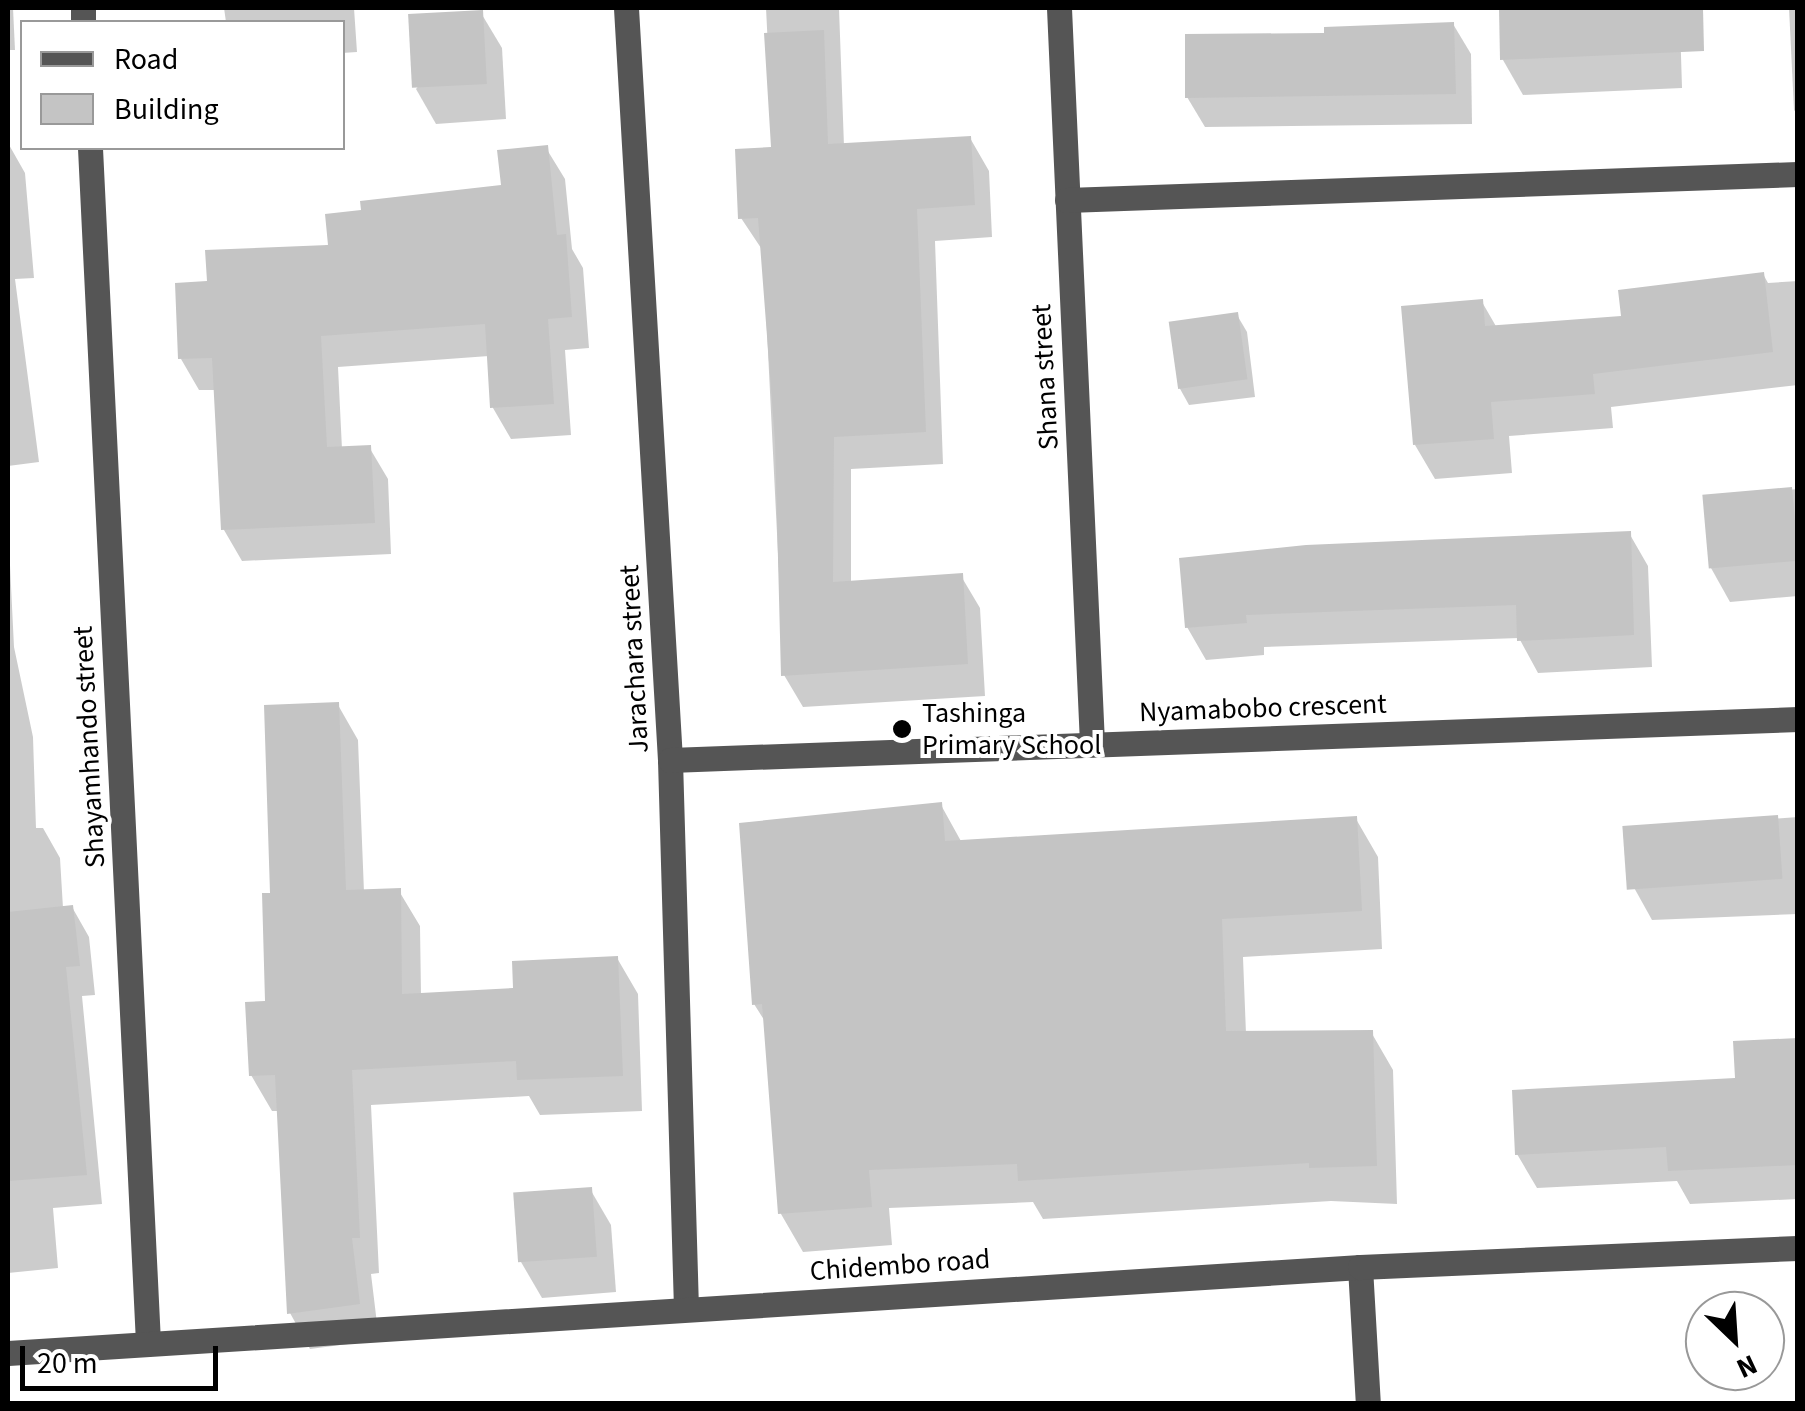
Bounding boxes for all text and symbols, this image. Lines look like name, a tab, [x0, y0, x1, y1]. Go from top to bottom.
legend	[20, 20, 345, 150]
text: Road	[114, 38, 178, 81]
text: Building	[114, 88, 219, 131]
street label: Shana street	[1024, 303, 1066, 451]
street label: Jarachara street	[612, 564, 656, 754]
street label: Shayamhando street	[66, 625, 112, 869]
street label: Nyamabobo crescent	[1139, 687, 1387, 729]
place label: Tashinga Primary School	[922, 696, 1101, 762]
marker: Tashinga Primary School	[891, 718, 913, 740]
street label: Chidembo road	[809, 1242, 991, 1288]
north arrow	[1685, 1291, 1785, 1391]
scale bar	[25, 1326, 222, 1388]
text: 20 m	[37, 1342, 98, 1385]
text: N	[1730, 1344, 1764, 1388]

